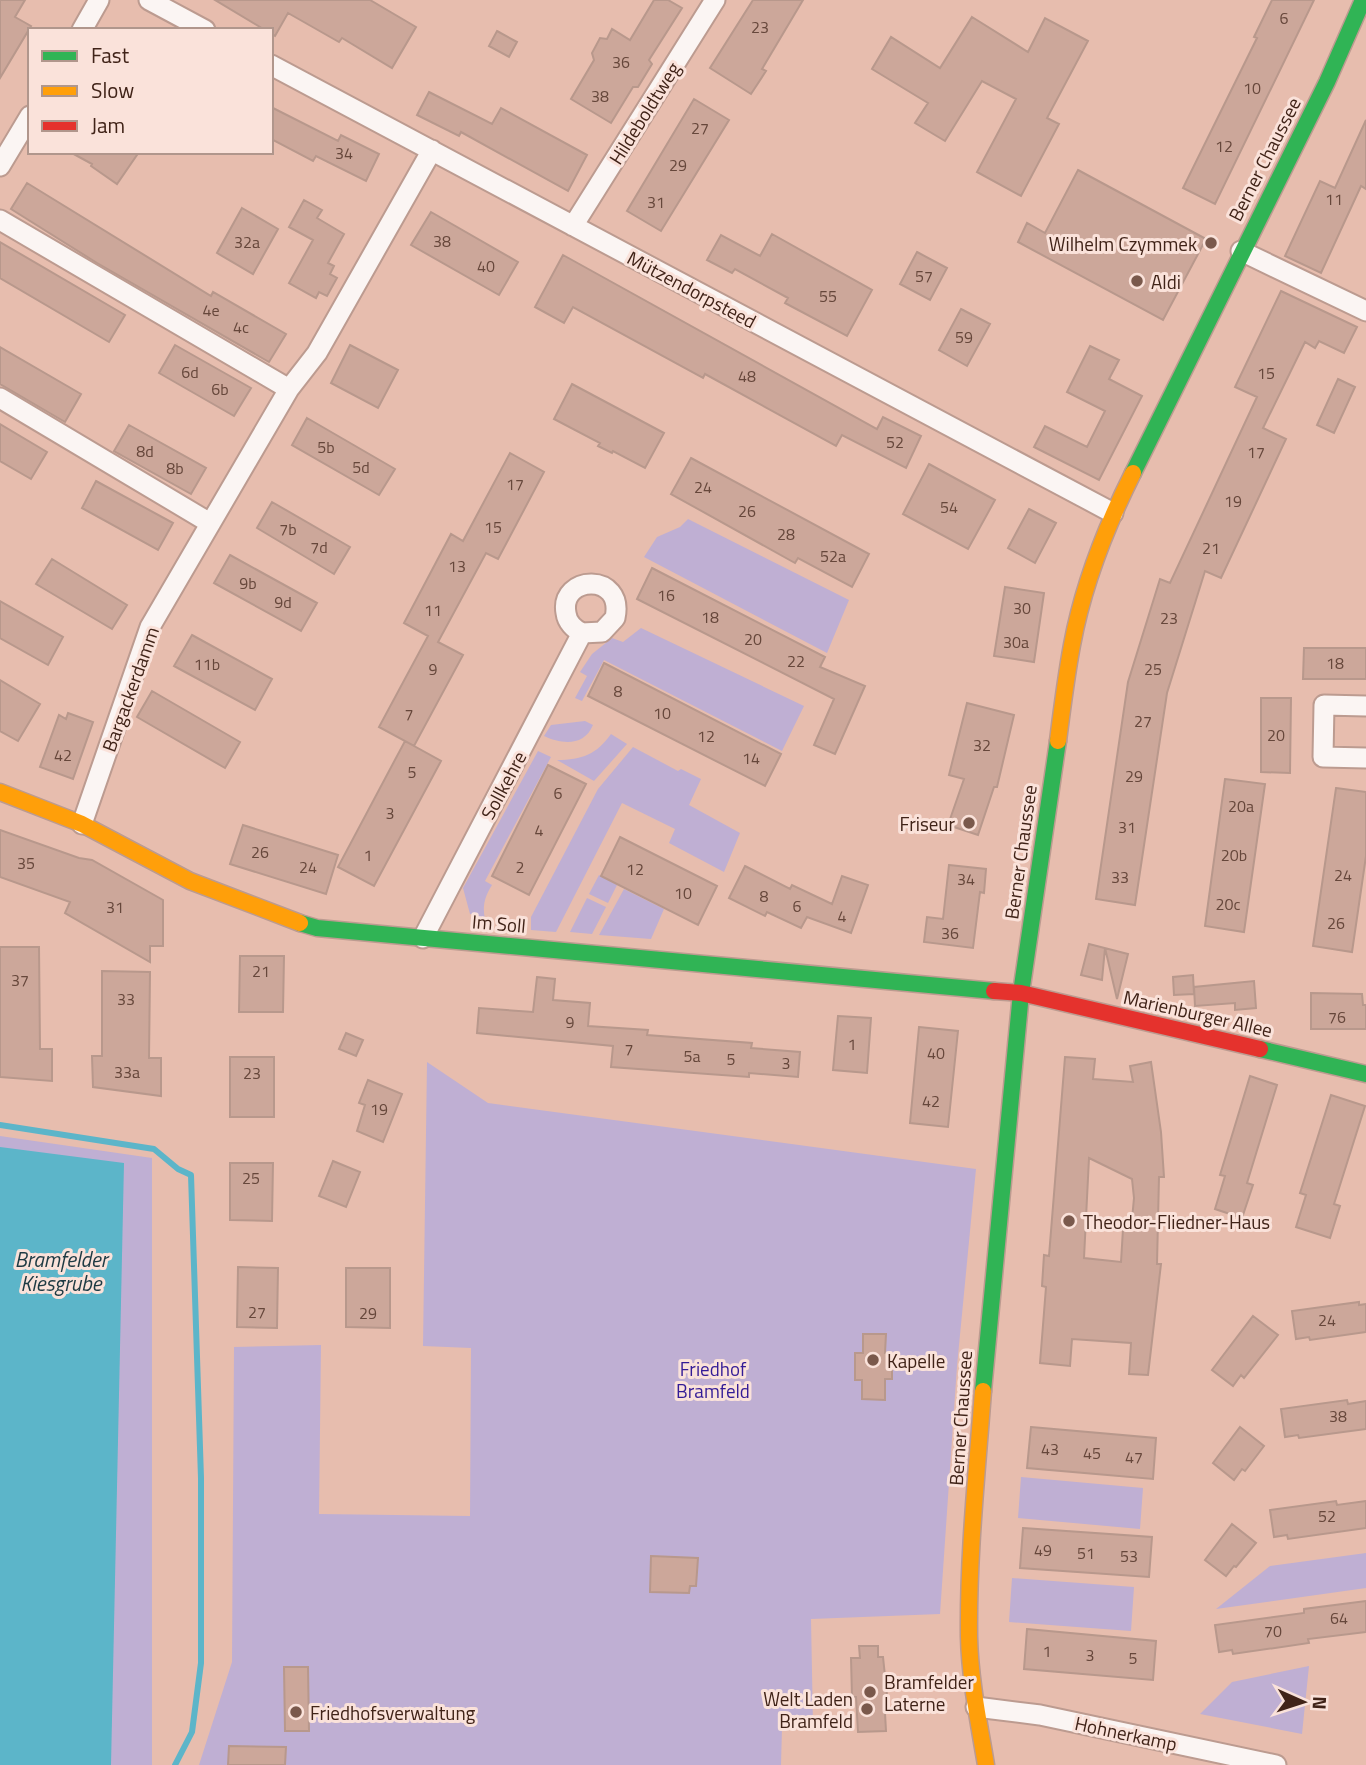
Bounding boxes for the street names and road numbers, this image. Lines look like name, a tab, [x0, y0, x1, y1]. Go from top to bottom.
street label: Hildeboldtweg	[601, 56, 687, 170]
street label: Berner Chaussee	[1220, 92, 1308, 226]
street label: Mützendorpsteed	[622, 243, 762, 335]
street label: Bargackerdamm	[94, 622, 166, 756]
street label: Sollkehre	[473, 746, 533, 824]
street label: Berner Chaussee	[996, 783, 1044, 921]
street label: Im Soll	[471, 906, 527, 940]
street label: Marienburger Allee	[1121, 982, 1275, 1044]
street label: Berner Chaussee	[941, 1349, 979, 1487]
street label: Hohnerkamp	[1072, 1708, 1180, 1758]

